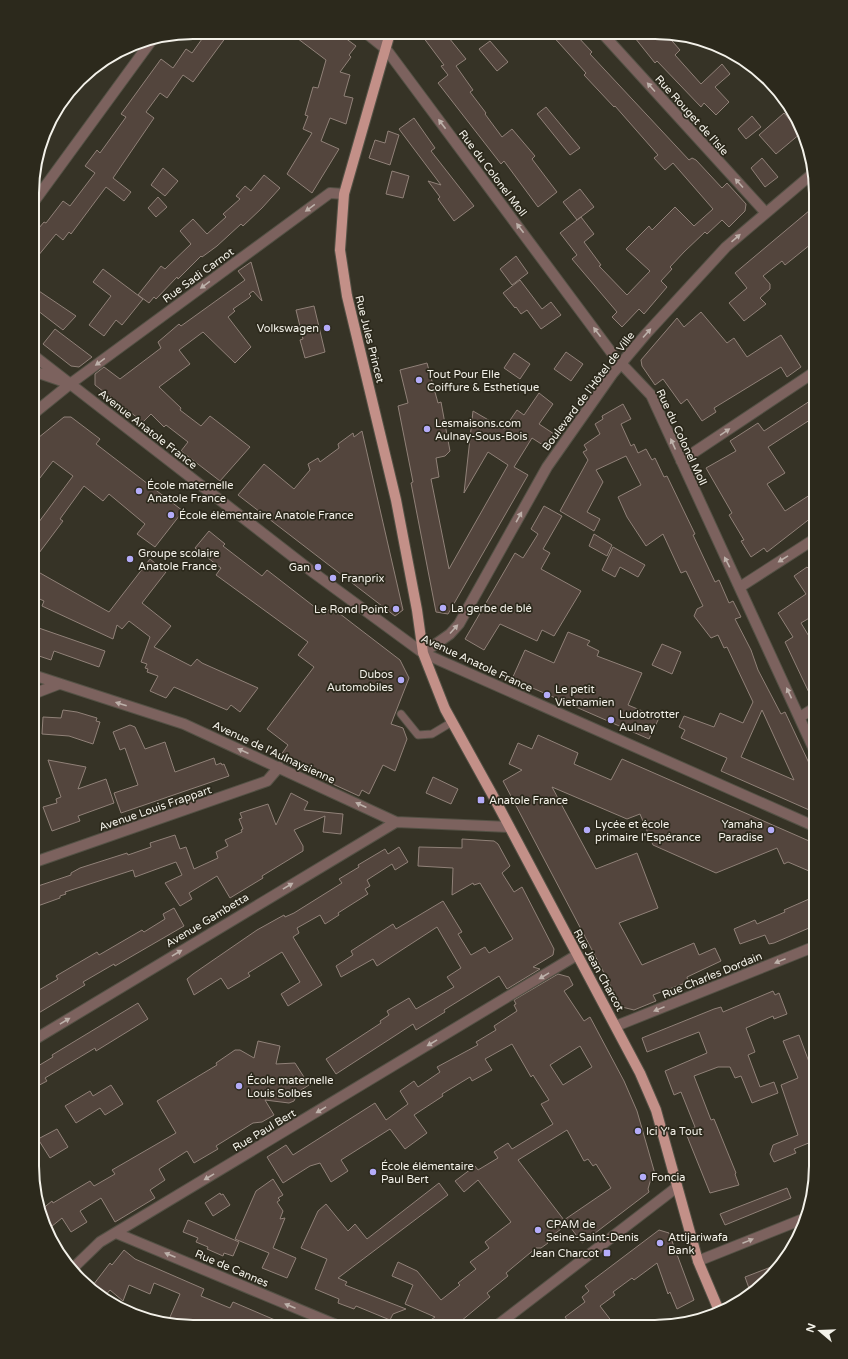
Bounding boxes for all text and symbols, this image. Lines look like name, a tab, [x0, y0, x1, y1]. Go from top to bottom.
street label: Rue Rouget de l'Isle	[652, 73, 731, 158]
one-way arrow	[647, 83, 656, 92]
one-way arrow	[438, 118, 446, 129]
street label: Rue du Colonel Moll	[456, 128, 529, 219]
one-way arrow	[734, 178, 743, 189]
one-way arrow	[304, 204, 315, 212]
one-way arrow	[515, 223, 524, 234]
one-way arrow	[731, 234, 740, 243]
street label: Rue Sadi Carnot	[160, 245, 236, 306]
one-way arrow	[200, 281, 210, 289]
street label: Rue Jules Princet	[352, 294, 387, 384]
place label: Volkswagen	[257, 322, 319, 335]
marker: Volkswagen	[322, 323, 332, 333]
one-way arrow	[593, 327, 601, 338]
one-way arrow	[642, 328, 651, 338]
street label: Boulevard de l'Hôtel de Ville	[539, 329, 637, 453]
one-way arrow	[95, 358, 105, 366]
place label: Tout Pour Elle Coiffure & Esthetique	[427, 368, 539, 394]
marker: Tout Pour Elle Coiffure & Esthetique	[414, 375, 424, 385]
street label: Avenue Anatole France	[96, 387, 199, 472]
street label: Rue du Colonel Moll	[653, 387, 710, 487]
place label: Lesmaisons.com Aulnay-Sous-Bois	[435, 417, 528, 443]
marker: Lesmaisons.com Aulnay-Sous-Bois	[422, 424, 432, 434]
one-way arrow	[719, 428, 730, 436]
one-way arrow	[670, 439, 676, 450]
place label: École maternelle Anatole France	[147, 478, 234, 505]
marker: École maternelle Anatole France	[134, 486, 144, 496]
place label: École élémentaire Anatole France	[179, 508, 354, 522]
marker: École élémentaire Anatole France	[166, 510, 176, 520]
one-way arrow	[515, 511, 522, 523]
place label: Groupe scolaire Anatole France	[138, 547, 220, 573]
marker: Groupe scolaire Anatole France	[125, 554, 135, 564]
one-way arrow	[778, 555, 788, 563]
one-way arrow	[724, 557, 730, 568]
place label: Gan	[289, 561, 310, 574]
marker: Gan	[313, 562, 323, 572]
place label: Franprix	[341, 572, 384, 585]
marker: Franprix	[328, 573, 338, 583]
place label: La gerbe de blé	[451, 602, 532, 615]
place label: Le Rond Point	[314, 603, 388, 616]
marker: La gerbe de blé	[438, 603, 448, 613]
marker: Le Rond Point	[391, 604, 401, 614]
one-way arrow	[449, 624, 458, 634]
street label: Avenue Anatole France	[419, 632, 535, 695]
place label: Dubos Automobiles	[327, 668, 393, 694]
marker: Dubos Automobiles	[396, 675, 406, 685]
place label: Le petit Vietnamien	[555, 683, 614, 709]
one-way arrow	[786, 687, 792, 698]
marker: Le petit Vietnamien	[542, 690, 552, 700]
one-way arrow	[115, 701, 127, 707]
place label: Ludotrotter Aulnay	[619, 708, 680, 734]
marker: Ludotrotter Aulnay	[606, 715, 616, 725]
street label: Avenue de l'Aulnaysienne	[211, 718, 337, 787]
one-way arrow	[236, 747, 248, 753]
street label: Avenue Louis Frappart	[97, 783, 213, 834]
place label: Anatole France	[489, 794, 568, 807]
marker: Anatole France	[476, 795, 486, 805]
one-way arrow	[355, 802, 366, 808]
place label: Lycée et école primaire l'Espérance	[595, 818, 701, 844]
place label: Yamaha Paradise	[718, 818, 763, 844]
marker: Lycée et école primaire l'Espérance	[582, 825, 592, 835]
marker: Yamaha Paradise	[766, 825, 776, 835]
one-way arrow	[282, 882, 294, 889]
street label: Avenue Gambetta	[163, 890, 251, 950]
street label: Rue Jean Charcot	[571, 927, 627, 1014]
street label: Rue Charles Dordain	[660, 949, 764, 1001]
one-way arrow	[171, 950, 183, 957]
one-way arrow	[773, 958, 785, 964]
one-way arrow	[538, 972, 550, 979]
one-way arrow	[653, 1007, 665, 1013]
one-way arrow	[60, 1017, 71, 1024]
one-way arrow	[426, 1039, 438, 1046]
place label: École maternelle Louis Solbes	[247, 1073, 334, 1100]
marker: École maternelle Louis Solbes	[234, 1081, 244, 1091]
street label: Rue Paul Bert	[230, 1106, 298, 1154]
one-way arrow	[315, 1106, 327, 1113]
place label: Ici Y'a Tout	[646, 1125, 703, 1138]
marker: Ici Y'a Tout	[633, 1126, 643, 1136]
place label: École élémentaire Paul Bert	[381, 1159, 474, 1186]
marker: École élémentaire Paul Bert	[368, 1167, 378, 1177]
place label: Foncia	[651, 1171, 685, 1184]
marker: Foncia	[638, 1172, 648, 1182]
one-way arrow	[203, 1173, 215, 1180]
place label: CPAM de Seine-Saint-Denis	[546, 1218, 639, 1244]
marker: CPAM de Seine-Saint-Denis	[533, 1225, 543, 1235]
place label: Attijariwafa Bank	[668, 1231, 728, 1257]
marker: Attijariwafa Bank	[655, 1238, 665, 1248]
one-way arrow	[742, 1238, 753, 1244]
street label: Rue de Cannes	[193, 1247, 270, 1290]
place label: Jean Charcot	[531, 1247, 599, 1260]
marker: Jean Charcot	[602, 1248, 612, 1258]
one-way arrow	[163, 1252, 175, 1258]
one-way arrow	[283, 1302, 295, 1308]
north arrow	[800, 1311, 840, 1351]
text: N	[803, 1322, 819, 1334]

